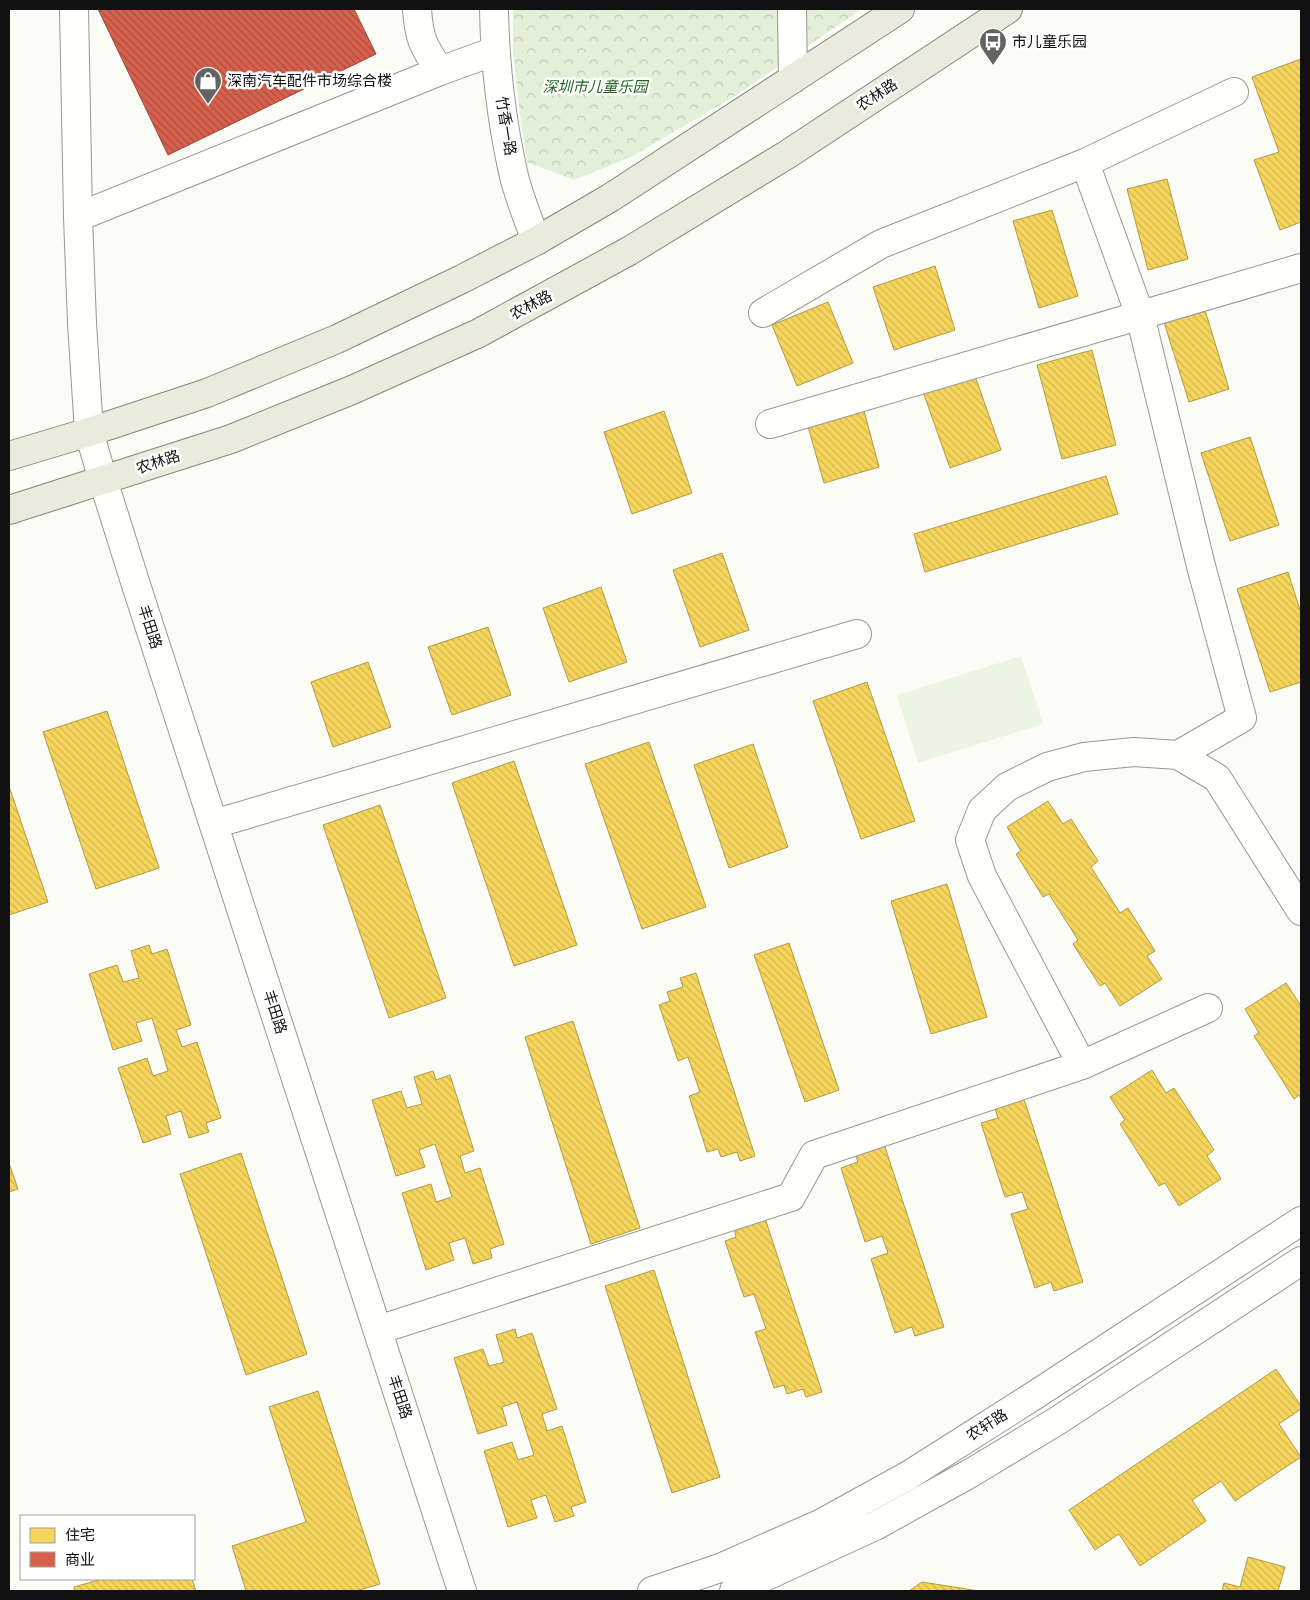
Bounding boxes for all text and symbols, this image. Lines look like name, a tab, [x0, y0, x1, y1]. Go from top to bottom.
bus stop icon: 市儿童乐园	[978, 27, 1008, 66]
place label: 市儿童乐园	[1012, 33, 1087, 51]
shop icon: 深南汽车配件市场综合楼	[193, 66, 223, 105]
place label: 深南汽车配件市场综合楼	[227, 72, 392, 90]
street label: 农林路	[853, 75, 901, 115]
park label: 深圳市儿童乐园	[542, 78, 649, 96]
street label: 竹香一路	[492, 95, 520, 157]
street label: 农林路	[507, 286, 555, 324]
street label: 农林路	[134, 446, 182, 478]
street label: 丰田路	[134, 603, 166, 651]
street label: 丰田路	[259, 988, 291, 1036]
street label: 丰田路	[384, 1373, 416, 1421]
street label: 农轩路	[963, 1405, 1011, 1445]
legend	[20, 1515, 195, 1580]
text: 住宅	[65, 1526, 95, 1544]
text: 商业	[65, 1551, 95, 1569]

